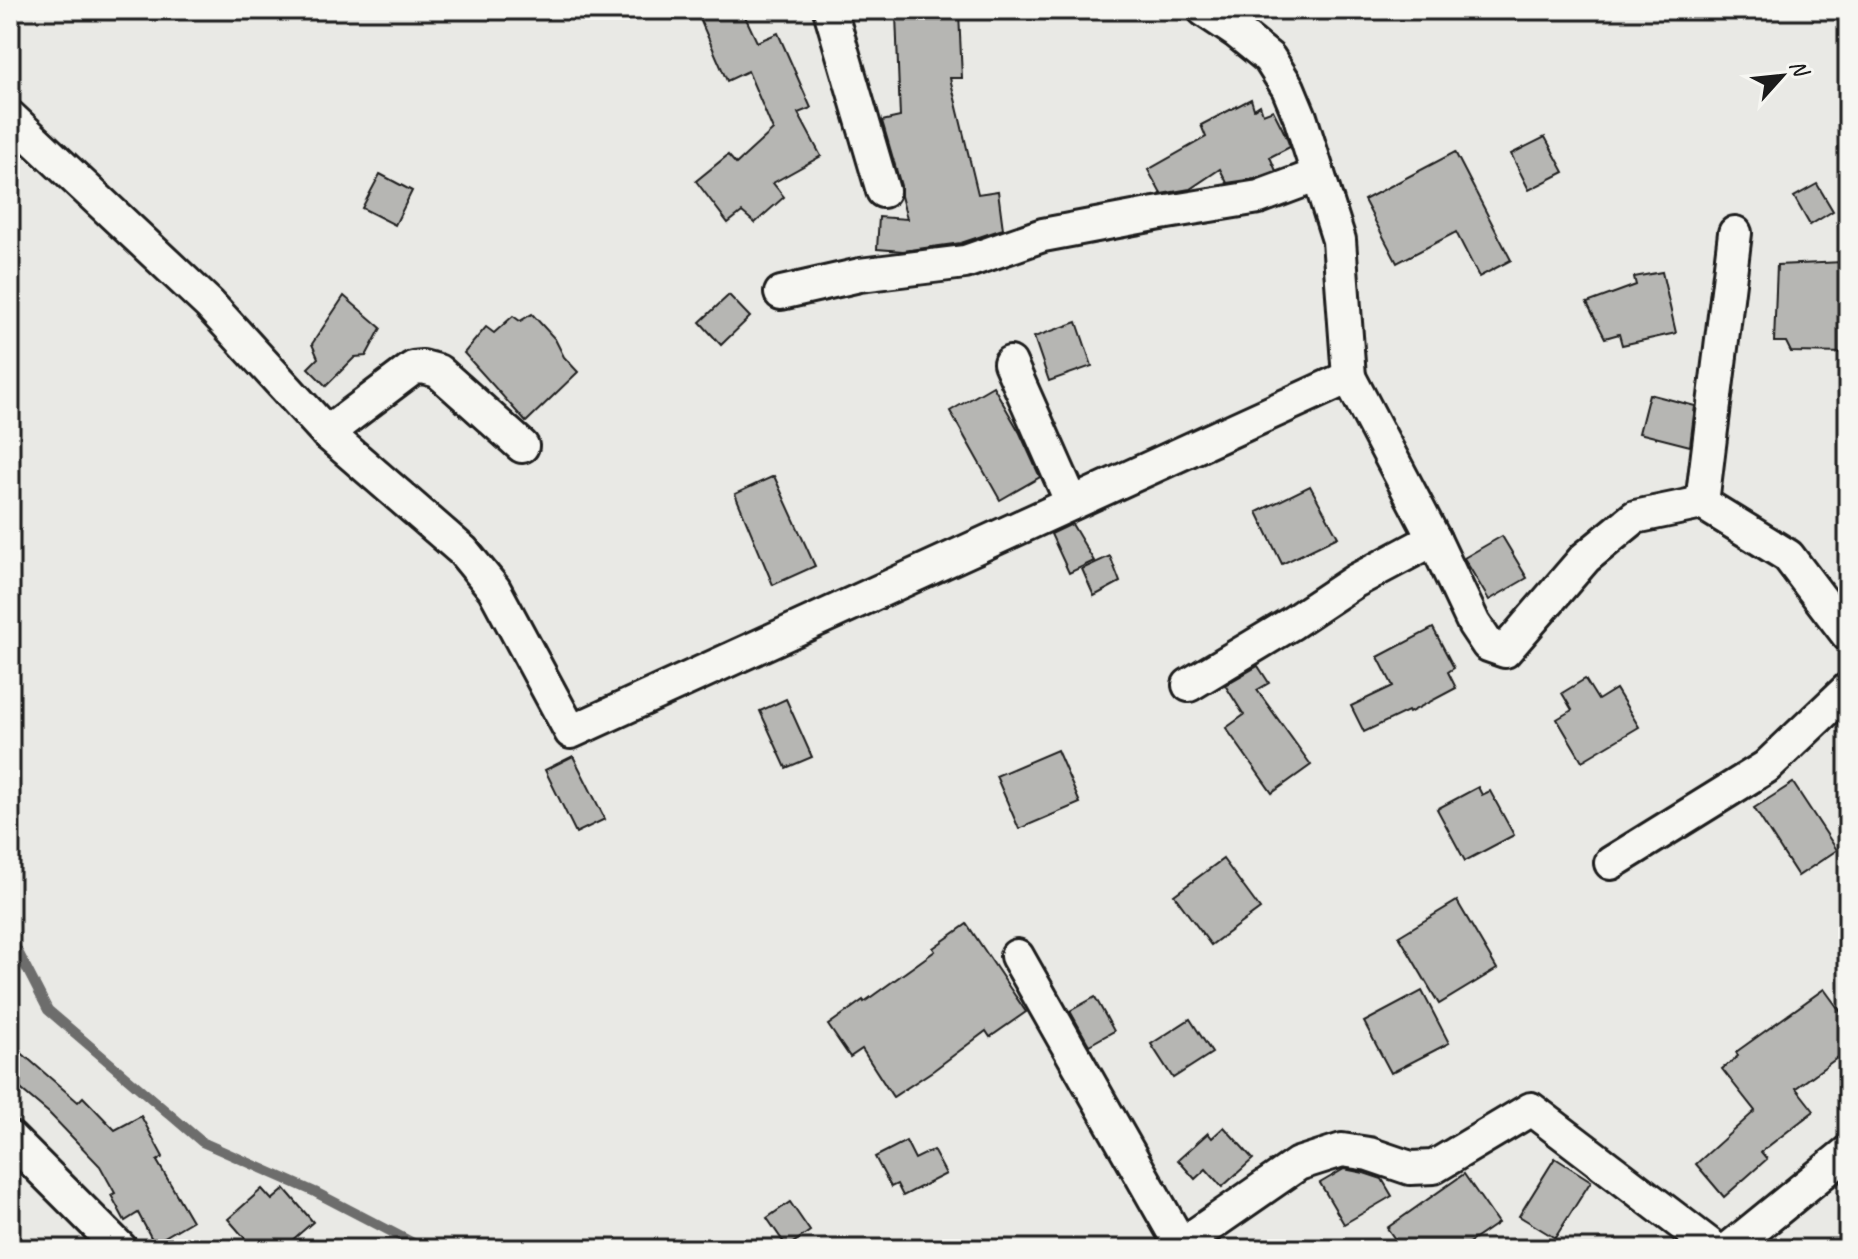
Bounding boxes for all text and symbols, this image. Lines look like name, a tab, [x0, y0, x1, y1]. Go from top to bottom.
north arrow	[1742, 36, 1822, 116]
text: N	[1783, 55, 1816, 83]

